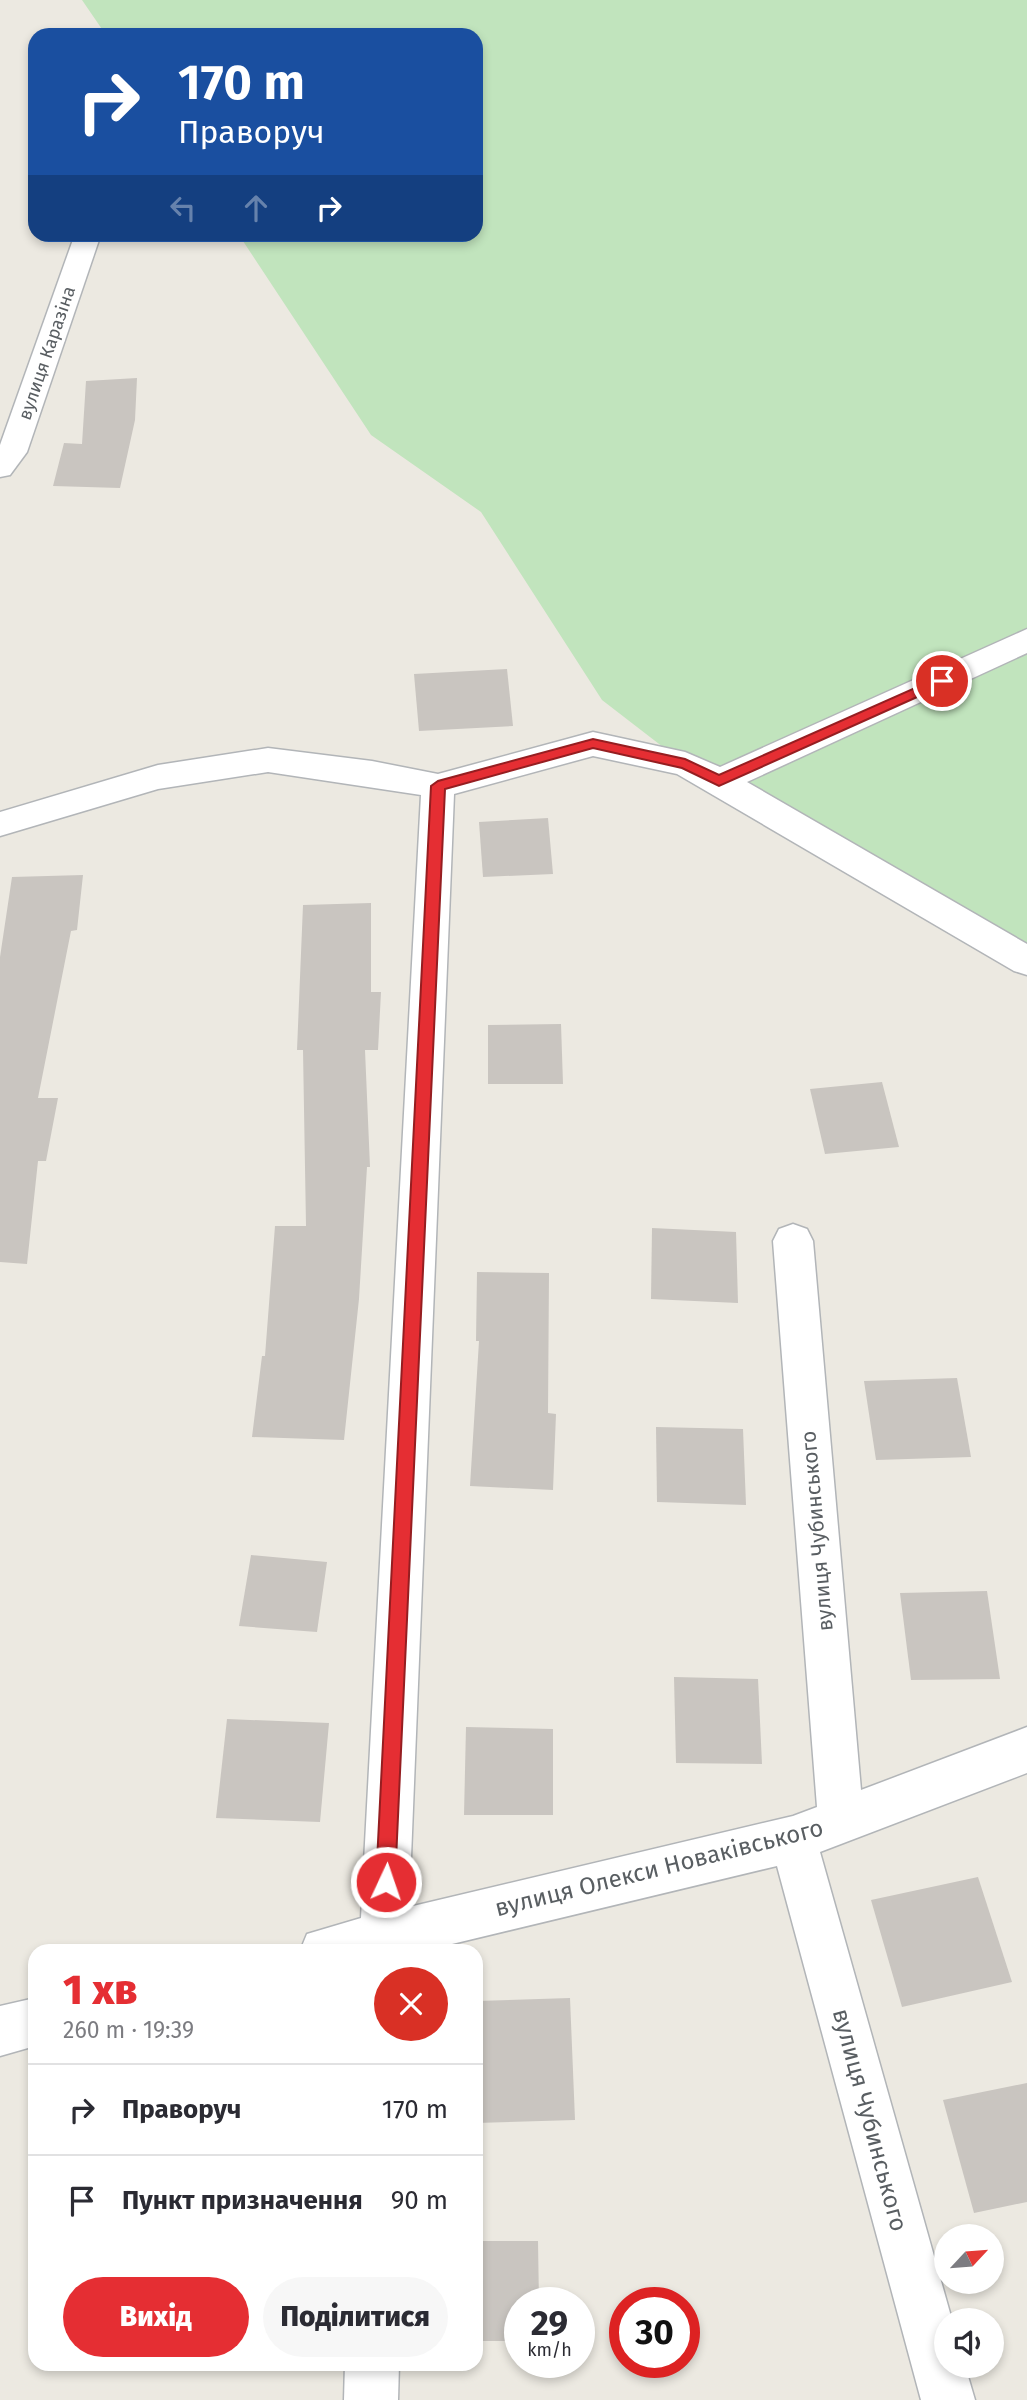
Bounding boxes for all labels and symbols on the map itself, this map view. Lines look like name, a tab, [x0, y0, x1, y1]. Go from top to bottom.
street label: вулиця Каразіна	[14, 283, 80, 423]
pin	[912, 651, 972, 711]
street label: вулиця Чубинського	[795, 1430, 839, 1632]
street label: вулиця Олекси Новаківського	[492, 1814, 826, 1922]
position arrow	[349, 1845, 423, 1919]
street label: вулиця Чубинського	[827, 2006, 913, 2234]
north arrow	[934, 2224, 1004, 2294]
speed limit sign: 30	[609, 2287, 700, 2378]

